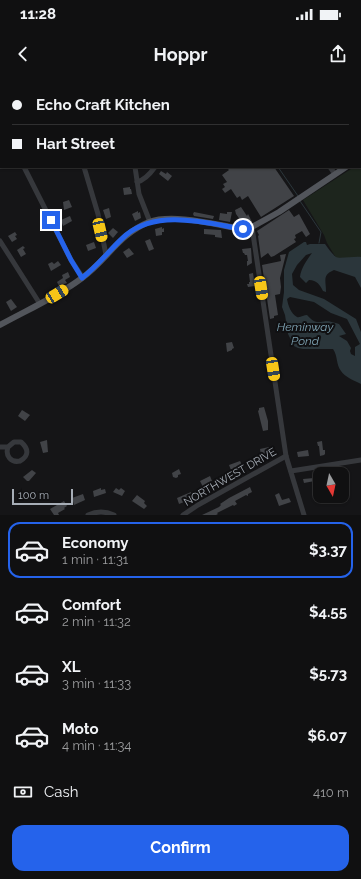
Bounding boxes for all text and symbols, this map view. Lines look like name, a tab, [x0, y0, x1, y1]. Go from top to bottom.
text: 11:28	[20, 5, 56, 23]
icon: back	[12, 43, 34, 65]
icon: share	[327, 43, 349, 65]
text: Hoppr	[154, 44, 207, 65]
text: Echo Craft Kitchen	[36, 96, 170, 114]
text: Hart Street	[36, 135, 115, 153]
route end	[42, 211, 60, 229]
car	[91, 217, 109, 243]
route start	[234, 220, 252, 238]
car	[253, 275, 269, 301]
car	[44, 283, 70, 305]
water label: Heminway Pond	[277, 320, 334, 348]
car	[265, 356, 281, 382]
street label: NORTHWEST DRIVE	[181, 445, 279, 509]
north arrow	[313, 467, 349, 503]
map controls	[313, 467, 349, 503]
scale bar	[12, 487, 73, 506]
text: 100 m	[18, 489, 49, 502]
icon: car	[14, 532, 50, 568]
text: Economy	[62, 534, 129, 552]
text: $3.37	[309, 541, 347, 559]
text: 1 min · 11:31	[62, 552, 128, 567]
icon: car	[14, 594, 50, 630]
text: Comfort	[62, 596, 121, 614]
text: $4.55	[309, 603, 347, 621]
text: 2 min · 11:32	[62, 614, 131, 629]
icon: car	[14, 656, 50, 692]
text: XL	[62, 658, 80, 676]
text: $5.73	[309, 665, 347, 683]
text: 3 min · 11:33	[62, 676, 131, 691]
icon: car	[14, 718, 50, 754]
text: Moto	[62, 720, 99, 738]
text: $6.07	[307, 727, 347, 745]
text: 4 min · 11:34	[62, 738, 131, 753]
icon: cash	[12, 781, 34, 803]
text: Cash	[44, 783, 78, 801]
text: 410 m	[313, 785, 349, 800]
button: Confirm	[12, 825, 349, 871]

